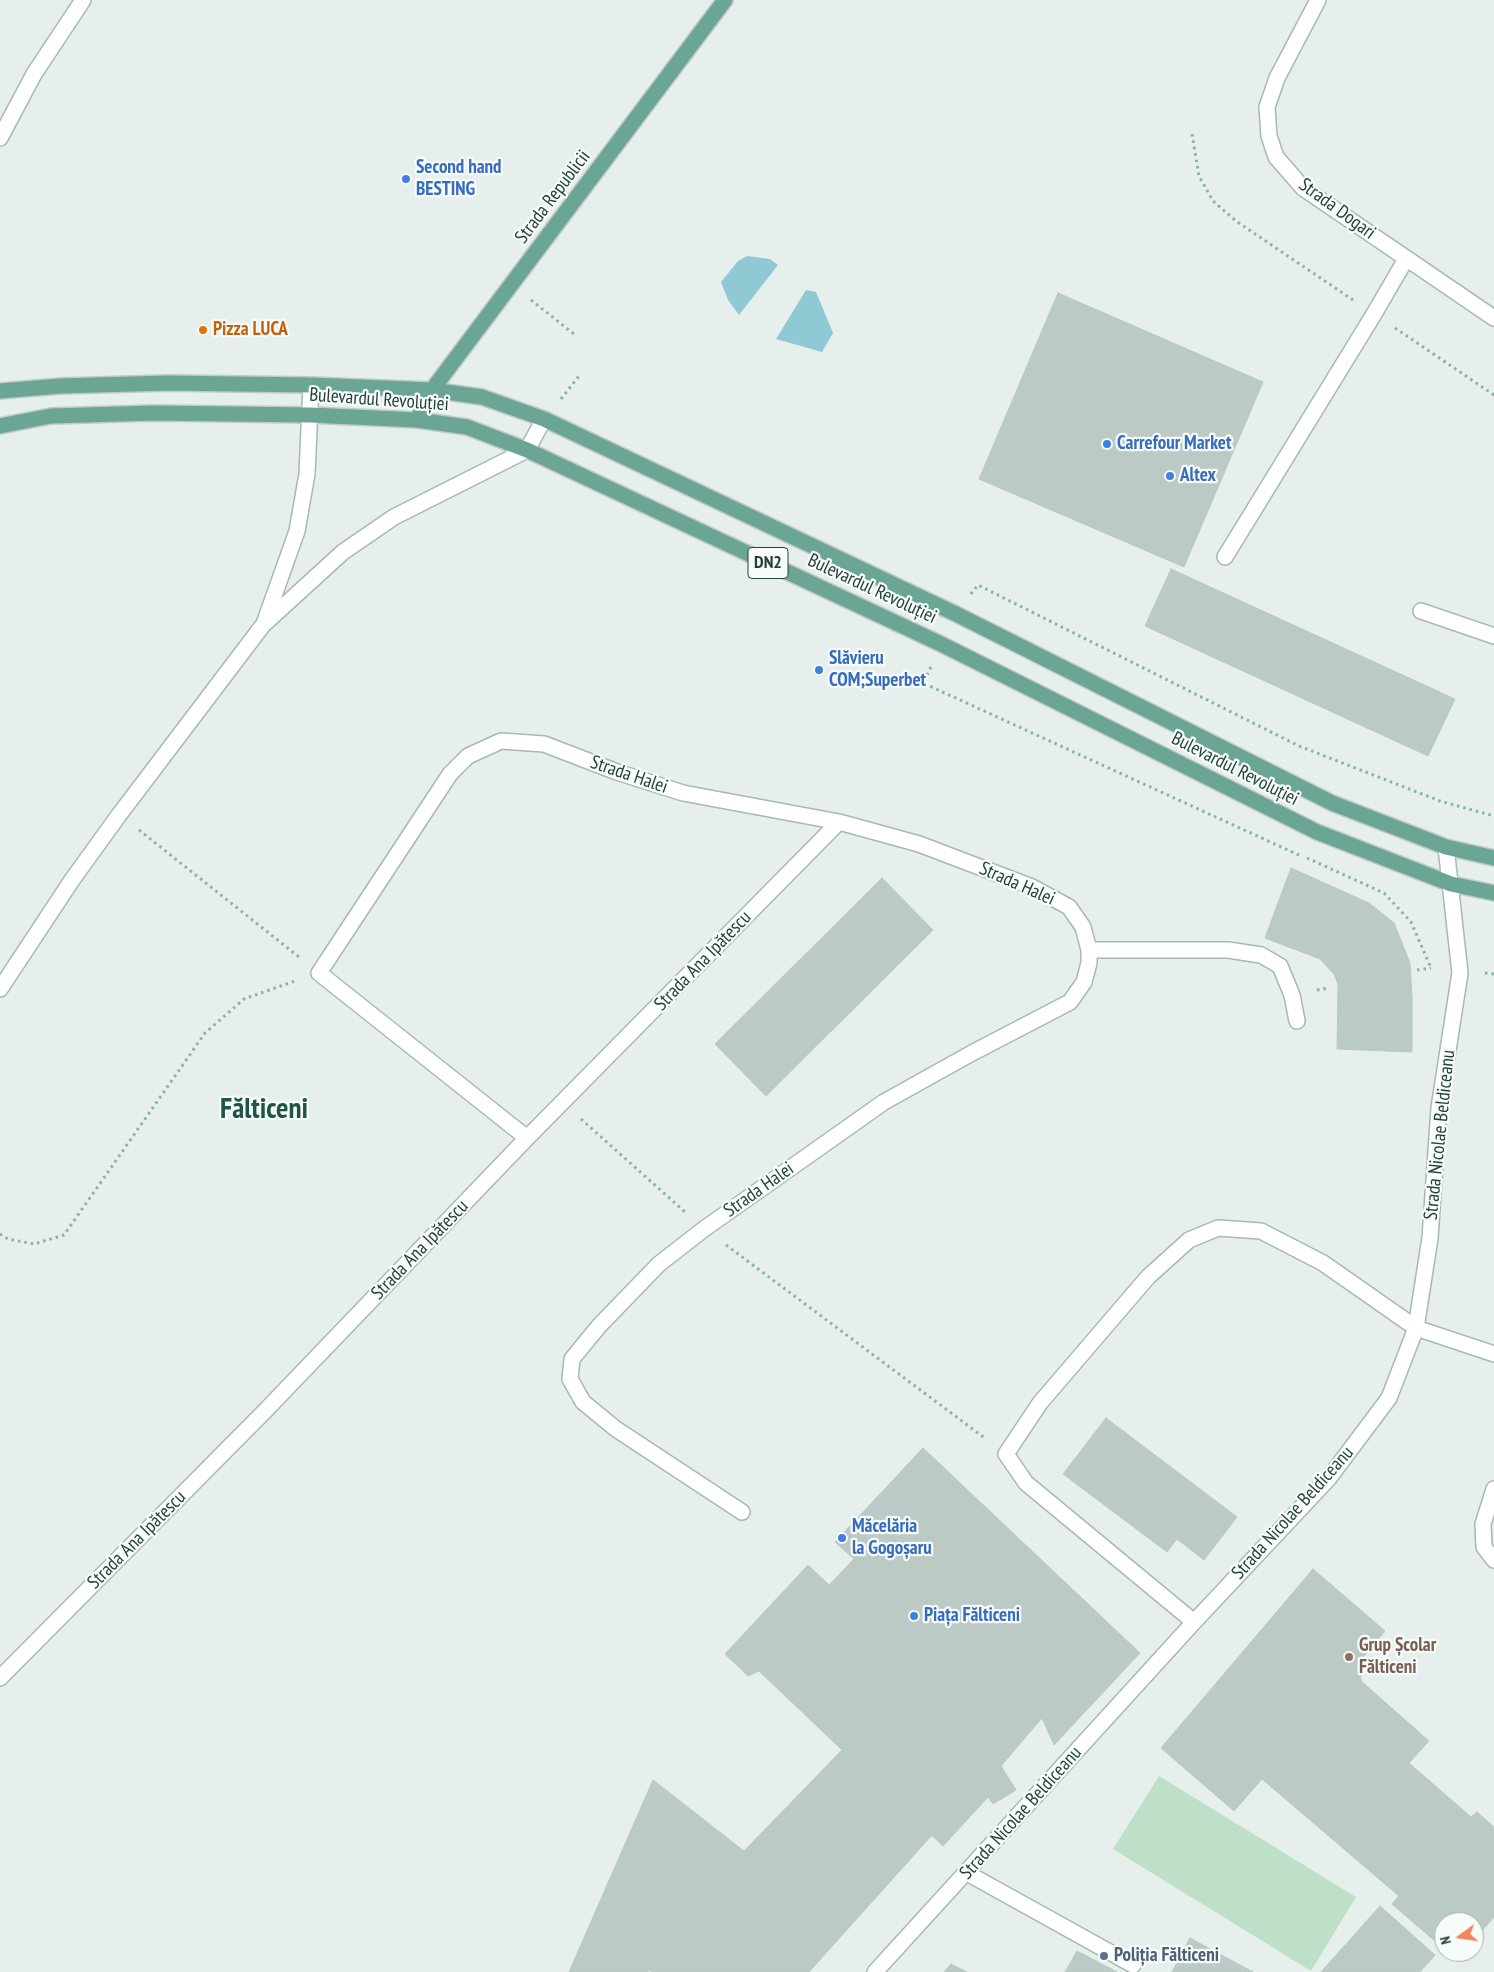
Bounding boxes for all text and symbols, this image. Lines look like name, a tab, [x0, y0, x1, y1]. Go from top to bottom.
street label: Strada Republicii	[511, 146, 595, 248]
place label: Second hand BESTING	[416, 157, 502, 201]
marker: Second hand BESTING	[400, 173, 412, 185]
street label: Strada Dogari	[1294, 174, 1380, 244]
place label: Pizza LUCA	[213, 319, 288, 341]
marker: Pizza LUCA	[197, 324, 209, 336]
street label: Bulevardul Revoluției	[309, 384, 449, 416]
place label: Carrefour Market	[1117, 433, 1231, 455]
marker: Carrefour Market	[1101, 438, 1113, 450]
place label: Altex	[1180, 465, 1216, 487]
marker: Altex	[1164, 470, 1176, 482]
road number: DN2	[748, 548, 788, 578]
street label: Bulevardul Revoluției	[804, 549, 940, 629]
place label: Slăvieru COM;Superbet	[829, 648, 926, 692]
marker: Slăvieru COM;Superbet	[813, 664, 825, 676]
street label: Bulevardul Revoluției	[1168, 727, 1302, 811]
street label: Strada Halei	[587, 751, 671, 799]
street label: Strada Halei	[976, 857, 1058, 911]
street label: Strada Ana Ipătescu	[650, 906, 756, 1016]
street label: Strada Nicolae Beldiceanu	[1420, 1049, 1460, 1221]
district label: Fălticeni	[220, 1093, 308, 1127]
street label: Strada Halei	[720, 1158, 798, 1222]
street label: Strada Ana Ipătescu	[367, 1195, 473, 1305]
street label: Strada Nicolae Beldiceanu	[1227, 1442, 1359, 1584]
street label: Strada Ana Ipătescu	[83, 1486, 191, 1594]
place label: Măcelăria la Gogoșaru	[852, 1516, 932, 1560]
marker: Măcelăria la Gogoșaru	[836, 1532, 848, 1544]
place label: Piața Fălticeni	[924, 1605, 1020, 1627]
marker: Piața Fălticeni	[908, 1610, 920, 1622]
place label: Grup Școlar Fălticeni	[1359, 1635, 1436, 1679]
marker: Grup Școlar Fălticeni	[1343, 1651, 1355, 1663]
street label: Strada Nicolae Beldiceanu	[955, 1742, 1087, 1884]
north arrow	[1434, 1912, 1484, 1962]
text: N	[1436, 1935, 1455, 1946]
place label: Poliția Fălticeni	[1114, 1945, 1219, 1967]
marker: Poliția Fălticeni	[1098, 1950, 1110, 1962]

